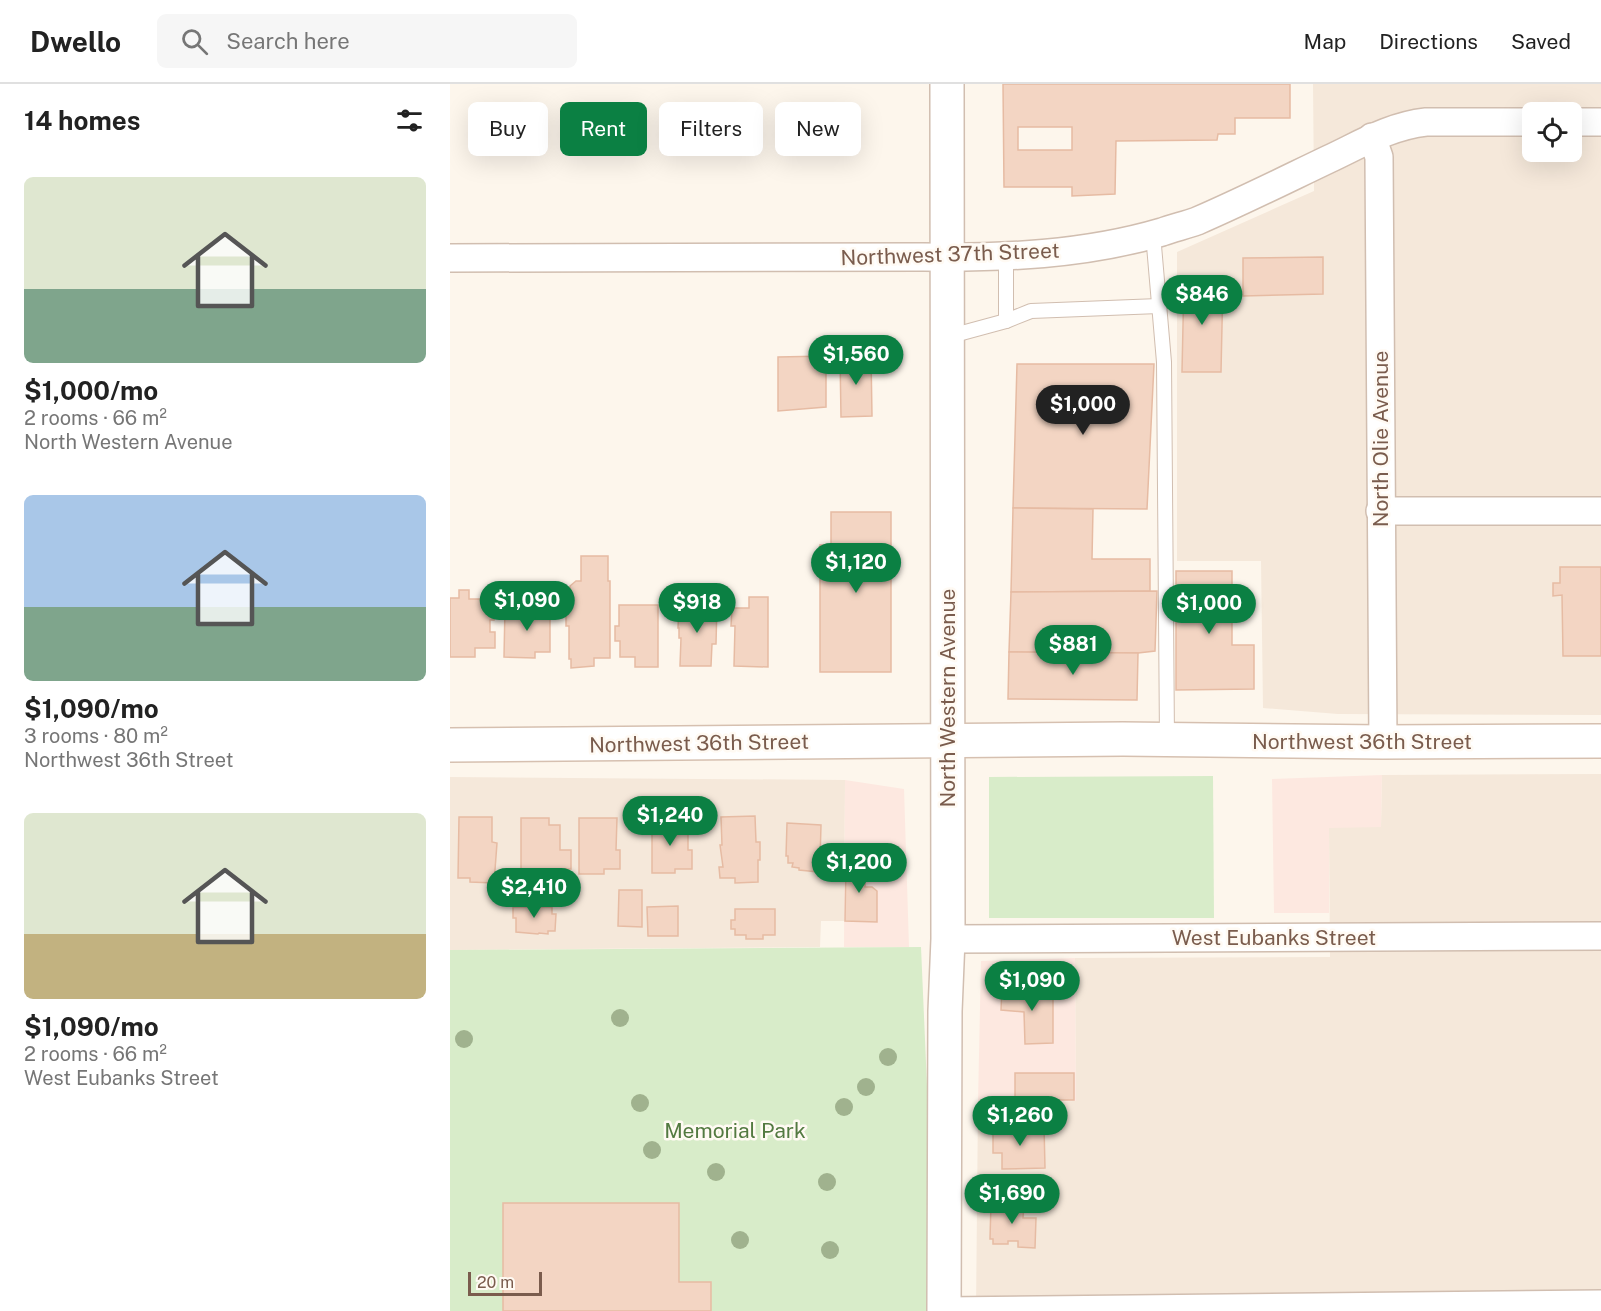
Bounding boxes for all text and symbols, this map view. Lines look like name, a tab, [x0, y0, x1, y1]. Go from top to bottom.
search box	[157, 14, 577, 68]
text: Dwello	[30, 25, 121, 58]
icon: search	[178, 25, 211, 58]
text: Search here	[226, 28, 350, 54]
text: Map	[1304, 29, 1346, 54]
text: Directions	[1379, 29, 1478, 54]
text: Saved	[1511, 29, 1571, 54]
chip: Buy	[468, 102, 548, 156]
chip: Rent	[560, 102, 647, 156]
chip: Filters	[659, 102, 763, 156]
chip: New	[775, 102, 861, 156]
map controls	[1522, 102, 1582, 162]
button: locate	[1522, 102, 1582, 162]
icon: filters	[393, 104, 426, 137]
text: 14 homes	[24, 105, 140, 136]
icon: home	[171, 216, 279, 324]
street label: Northwest 37th Street	[840, 238, 1060, 270]
pin: $846	[1166, 275, 1238, 326]
text: $846	[1175, 282, 1229, 306]
pin: $1,560	[807, 335, 905, 386]
text: $1,560	[822, 342, 890, 366]
street label: North Olie Avenue	[1368, 351, 1393, 527]
text: $1,000/mo	[24, 375, 158, 406]
pin: $1,000	[1034, 385, 1132, 436]
text: $1,000	[1050, 392, 1116, 416]
text: 2 rooms · 66 m²	[24, 406, 167, 430]
text: North Western Avenue	[24, 430, 233, 454]
icon: home	[171, 534, 279, 642]
pin: $1,120	[807, 543, 905, 594]
text: $1,120	[825, 550, 887, 574]
pin: $1,090	[478, 581, 576, 632]
pin: $918	[661, 583, 733, 634]
pin: $1,000	[1160, 584, 1258, 635]
text: $1,090	[494, 588, 560, 612]
street label: North Western Avenue	[935, 589, 960, 808]
text: $918	[673, 590, 721, 614]
text: $1,000	[1176, 591, 1242, 615]
pin: $881	[1037, 625, 1109, 676]
text: $881	[1049, 632, 1097, 656]
text: $1,090/mo	[24, 693, 159, 724]
text: 3 rooms · 80 m²	[24, 724, 168, 748]
street label: Northwest 36th Street	[589, 729, 809, 757]
street label: Northwest 36th Street	[1252, 729, 1472, 754]
text: Northwest 36th Street	[24, 748, 233, 772]
pin: $1,240	[621, 796, 719, 847]
text: $1,240	[637, 803, 703, 827]
pin: $1,200	[810, 843, 908, 894]
text: $1,200	[826, 850, 892, 874]
icon: home	[171, 852, 279, 960]
pin: $2,410	[485, 868, 583, 919]
text: $2,410	[501, 875, 567, 899]
street label: West Eubanks Street	[1172, 925, 1376, 950]
pin: $1,090	[983, 961, 1081, 1012]
text: $1,090	[999, 968, 1065, 992]
text: $1,090/mo	[24, 1011, 159, 1042]
text: 2 rooms · 66 m²	[24, 1042, 167, 1066]
text: West Eubanks Street	[24, 1066, 219, 1090]
pin: $1,260	[971, 1096, 1069, 1147]
text: $1,260	[987, 1103, 1053, 1127]
park label: Memorial Park	[664, 1118, 806, 1143]
pin: $1,690	[963, 1174, 1061, 1225]
text: $1,690	[979, 1181, 1045, 1205]
scale bar	[468, 1269, 542, 1296]
text: 20 m	[477, 1273, 514, 1292]

